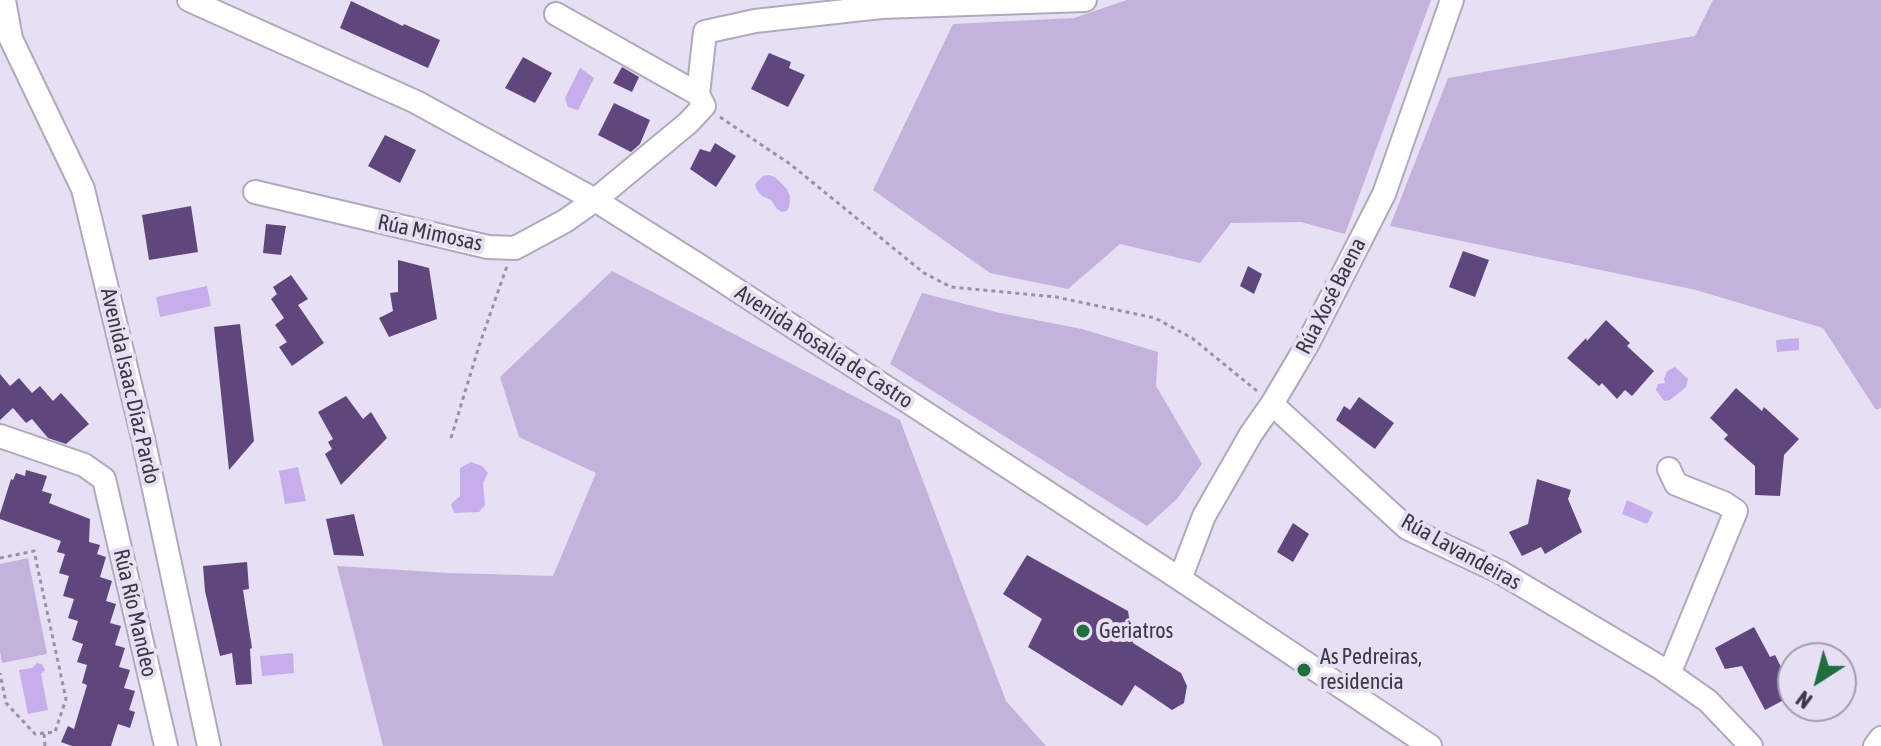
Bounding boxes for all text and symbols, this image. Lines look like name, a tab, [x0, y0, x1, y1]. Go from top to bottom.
street label: Rúa Mimosas	[375, 209, 485, 257]
street label: Rúa Xosé Baena	[1290, 233, 1372, 359]
street label: Avenida Rosalía de Castro	[730, 280, 918, 414]
street label: Avenida Isaac Díaz Pardo	[95, 285, 165, 487]
street label: Rúa Lavandeiras	[1396, 508, 1526, 596]
street label: Rúa Río Mandeo	[107, 546, 163, 680]
place label: Geriatros	[1099, 618, 1173, 644]
marker: Geriatros	[1074, 622, 1092, 640]
north arrow	[1777, 642, 1857, 722]
place label: As Pedreiras, residencia	[1320, 644, 1422, 696]
marker: As Pedreiras, residencia	[1295, 661, 1313, 679]
text: N	[1791, 685, 1817, 714]

